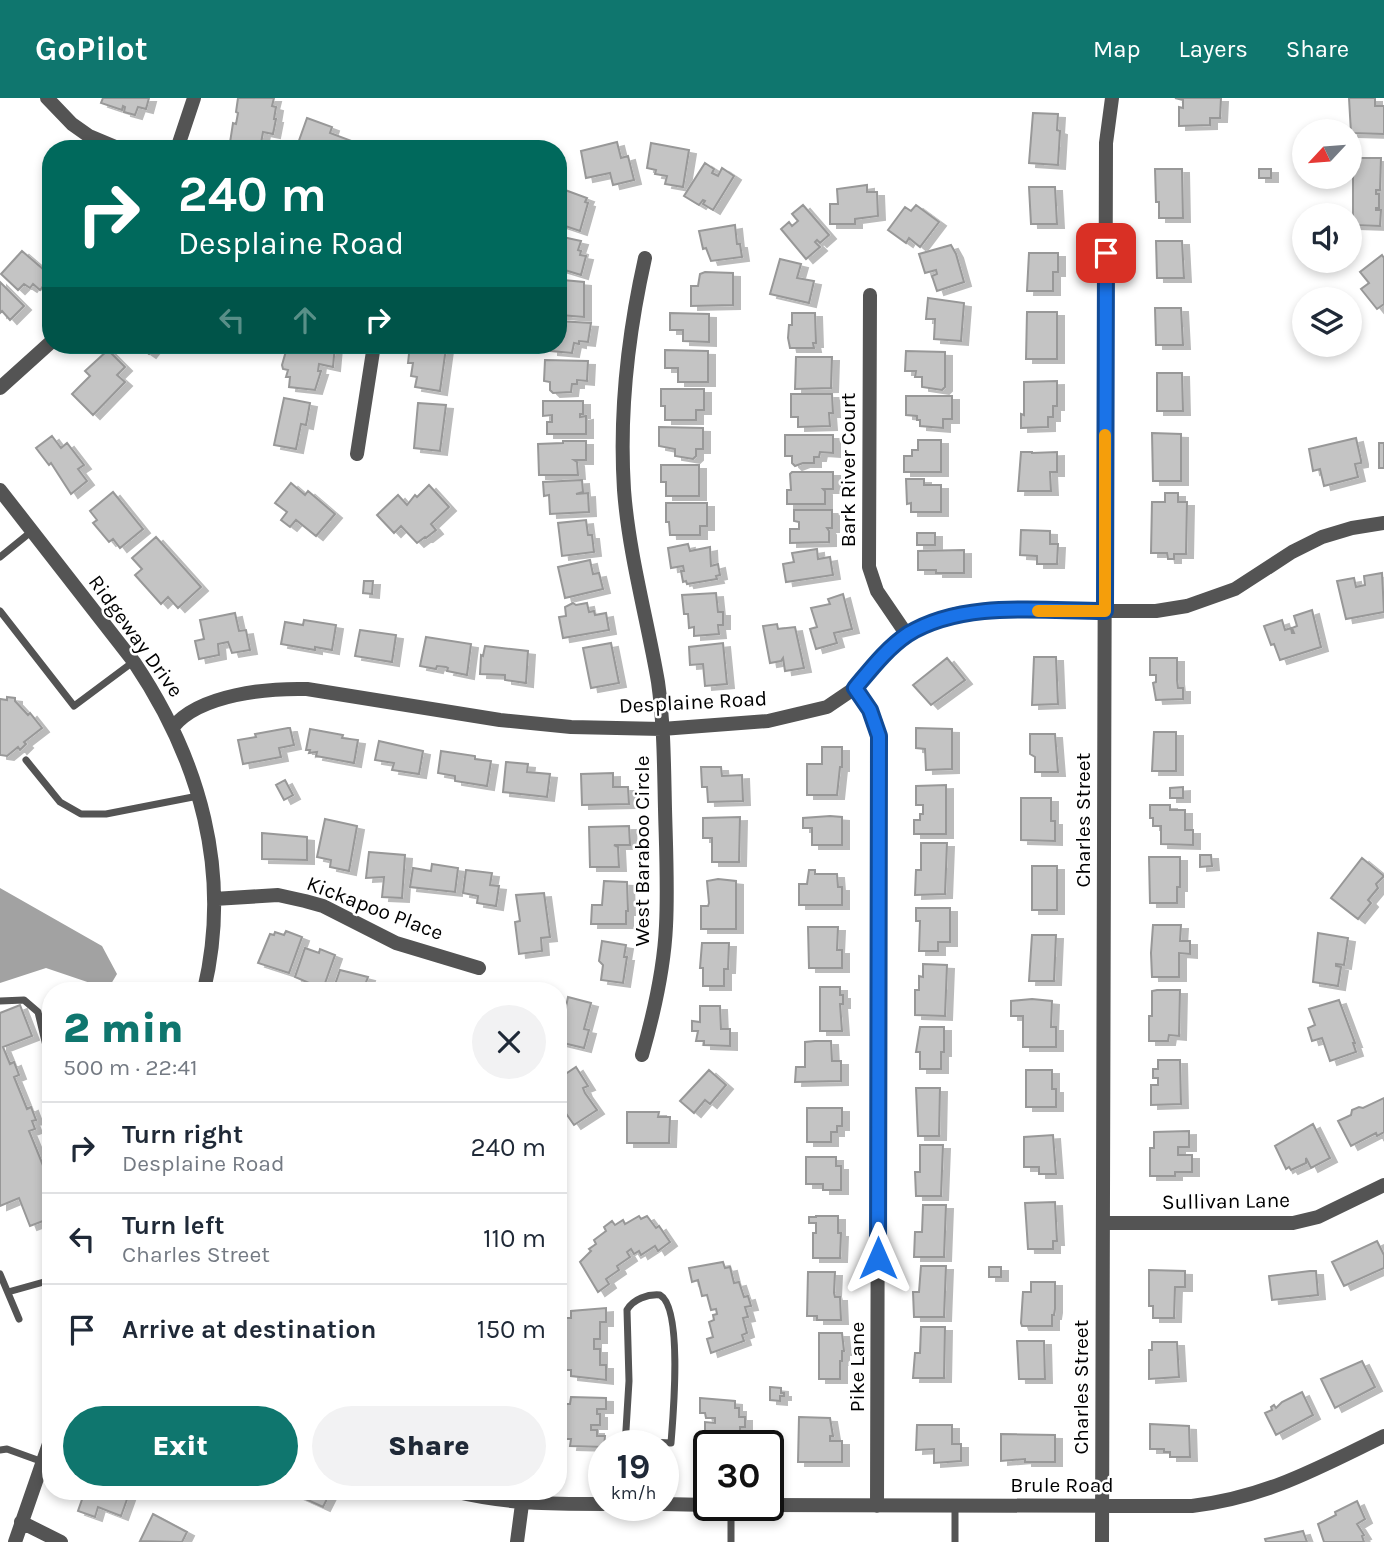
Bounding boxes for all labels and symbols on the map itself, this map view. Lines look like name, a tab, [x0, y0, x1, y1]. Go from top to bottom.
north arrow	[1292, 119, 1362, 189]
pin	[1076, 223, 1136, 283]
street label: Bark River Court	[836, 393, 860, 547]
street label: Ridgeway Drive	[84, 570, 188, 702]
street label: Desplaine Road	[618, 686, 768, 718]
street label: Charles Street	[1071, 752, 1095, 888]
street label: West Baraboo Circle	[630, 755, 654, 947]
street label: Kickapoo Place	[303, 871, 447, 945]
street label: Sullivan Lane	[1162, 1188, 1290, 1214]
position arrow	[841, 1221, 915, 1295]
street label: Charles Street	[1069, 1319, 1093, 1455]
street label: Pike Lane	[845, 1322, 869, 1412]
speed limit sign: 30	[693, 1430, 784, 1521]
street label: Brule Road	[1010, 1473, 1114, 1497]

